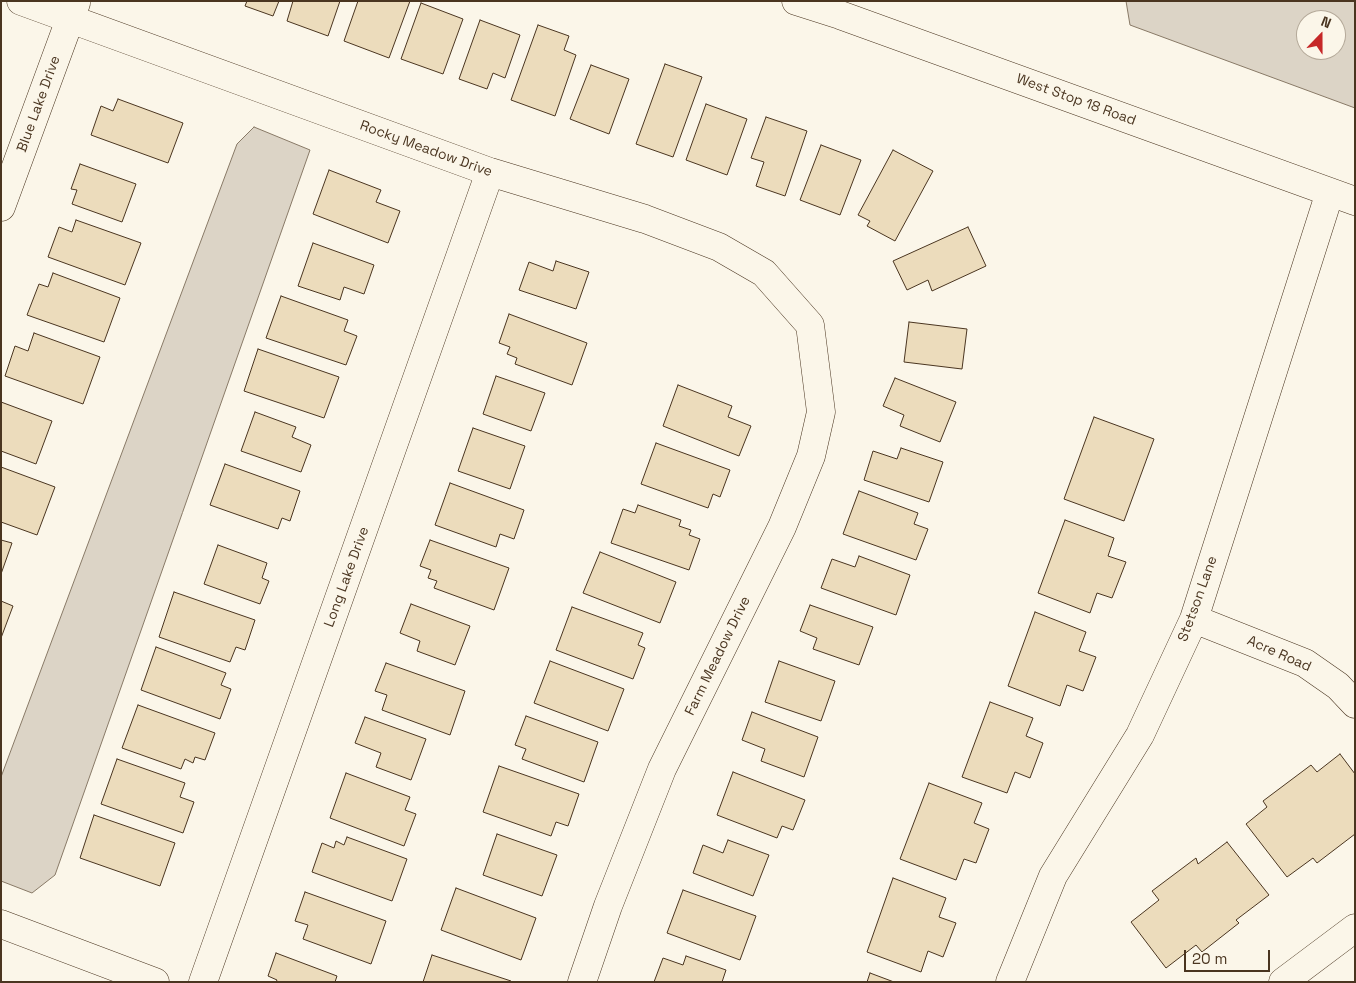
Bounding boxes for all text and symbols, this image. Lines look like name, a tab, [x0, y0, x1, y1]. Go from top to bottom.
north arrow	[1296, 10, 1346, 60]
text: N	[1319, 12, 1334, 32]
street label: Blue Lake Drive	[14, 53, 64, 155]
street label: West Stop 18 Road	[1014, 71, 1138, 129]
street label: Rocky Meadow Drive	[357, 117, 495, 181]
street label: Long Lake Drive	[321, 524, 373, 630]
street label: Stetson Lane	[1175, 554, 1221, 644]
street label: Farm Meadow Drive	[682, 594, 754, 718]
street label: Acre Road	[1244, 632, 1314, 676]
scale bar	[1186, 940, 1272, 972]
text: 20 m	[1192, 949, 1227, 968]

